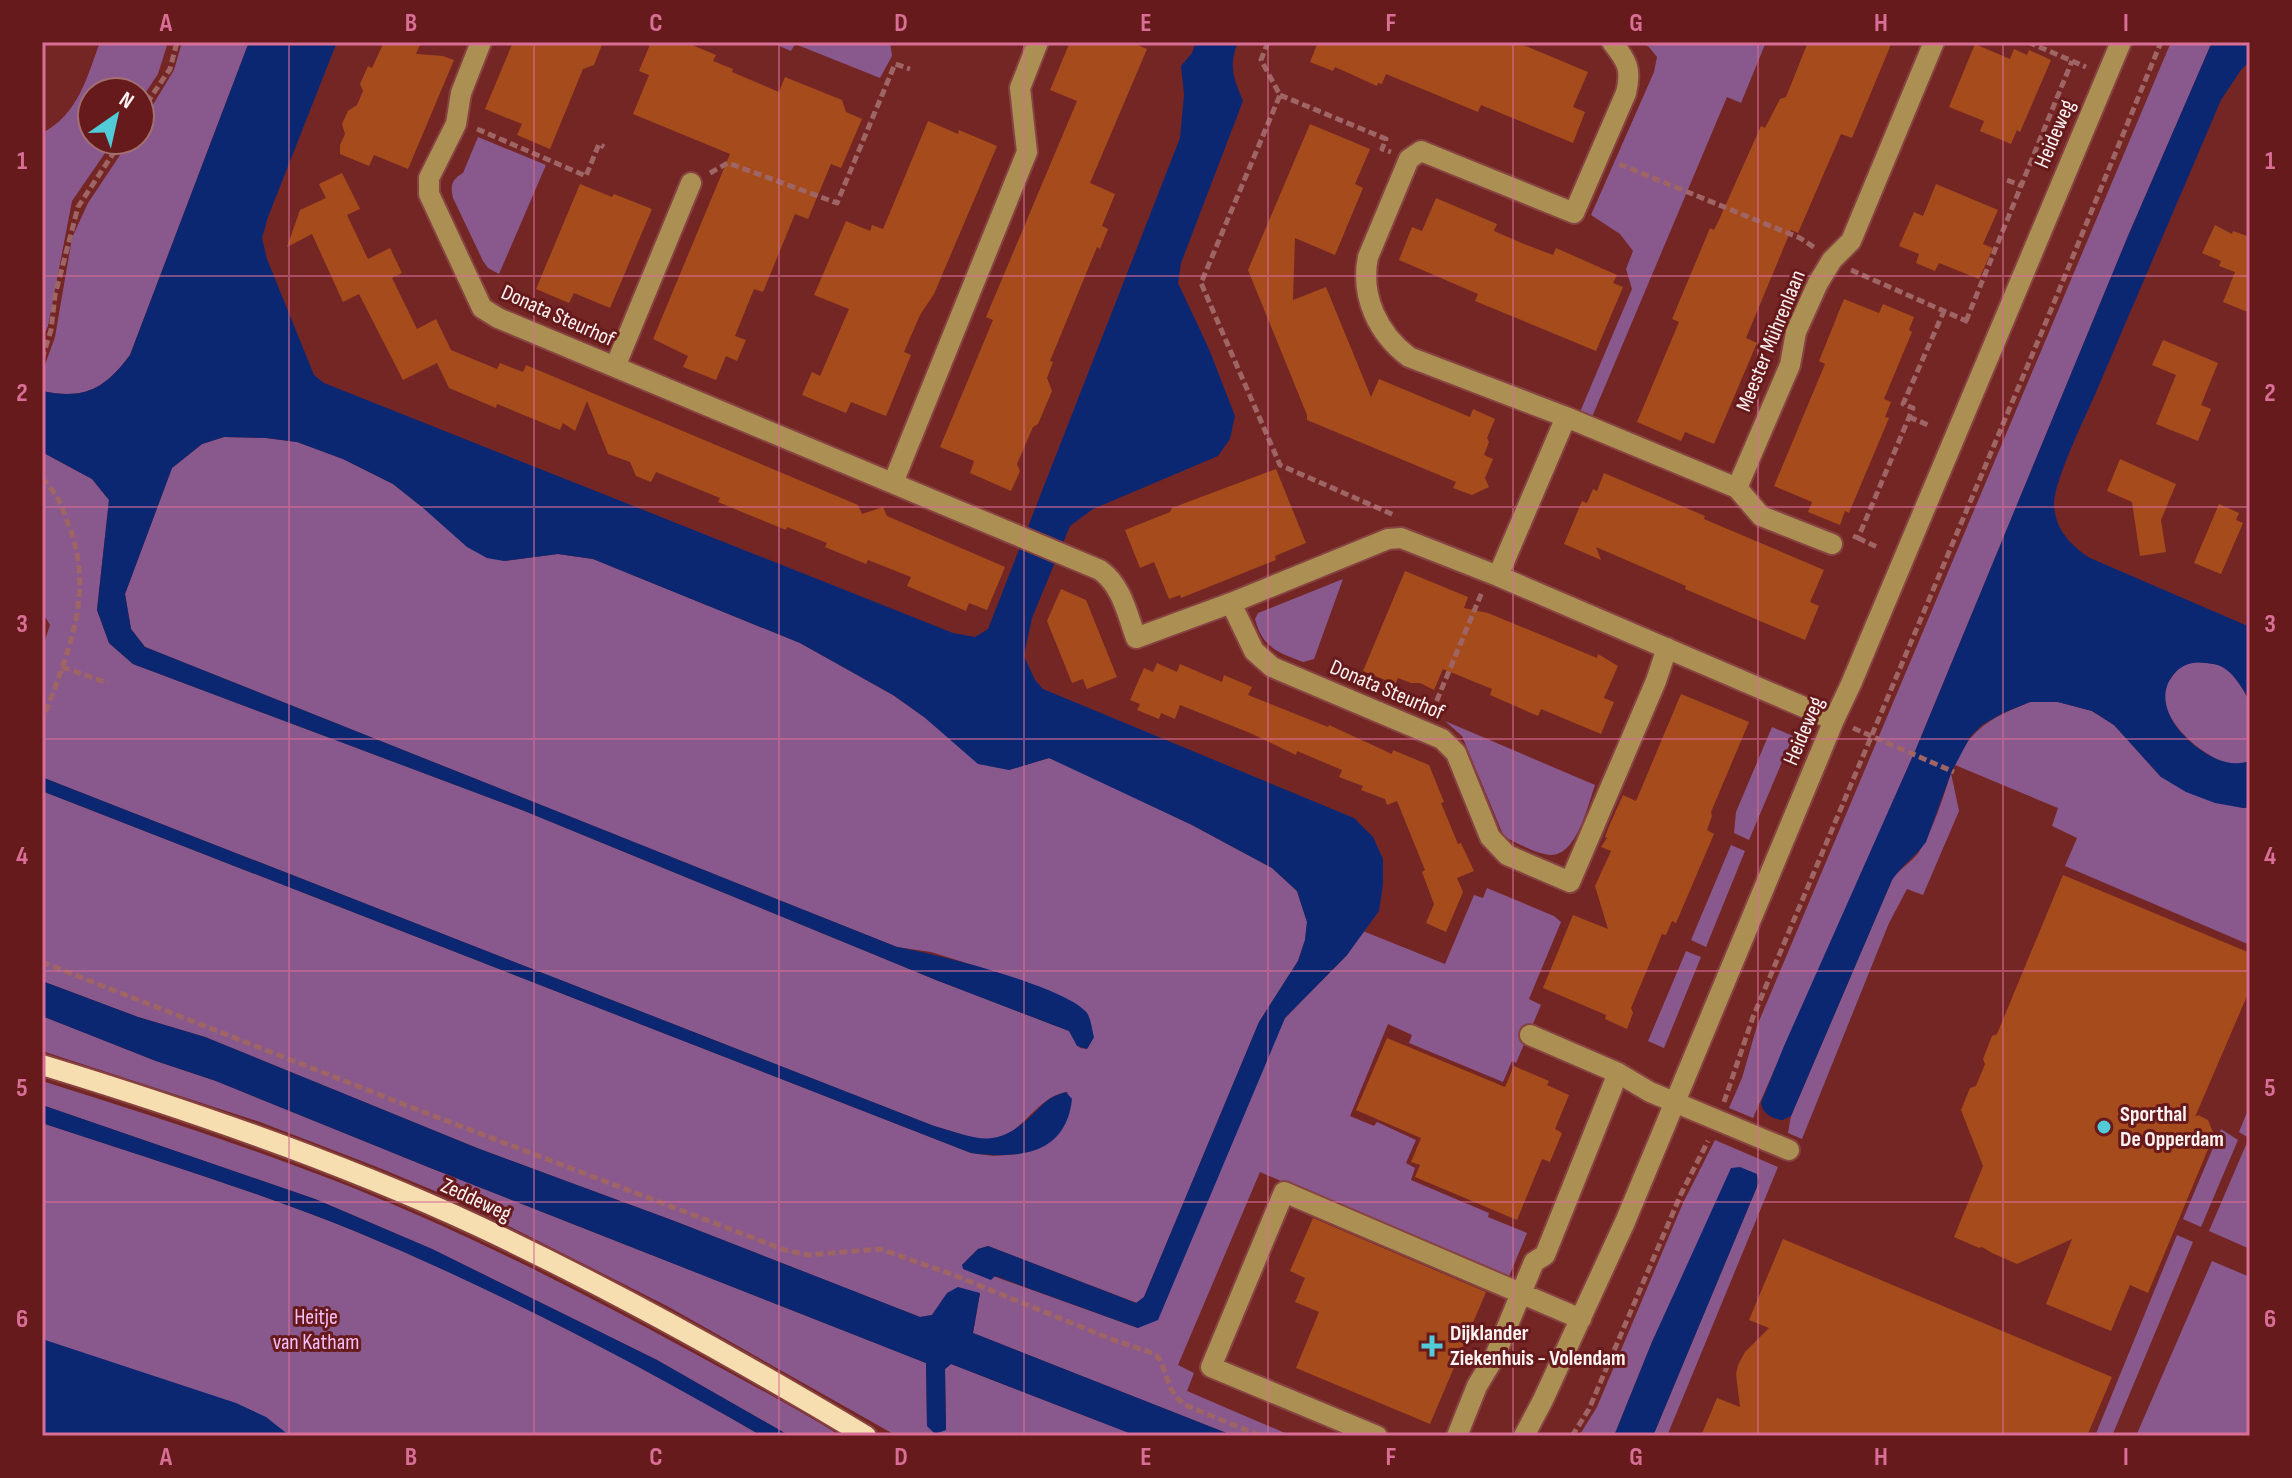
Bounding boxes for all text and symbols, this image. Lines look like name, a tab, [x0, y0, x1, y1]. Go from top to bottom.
text: A	[159, 8, 173, 39]
text: B	[405, 8, 417, 39]
text: C	[649, 8, 663, 39]
text: D	[894, 8, 908, 39]
text: E	[1140, 8, 1152, 39]
text: F	[1386, 8, 1397, 39]
text: G	[1629, 8, 1643, 39]
text: H	[1874, 8, 1888, 39]
text: I	[2123, 8, 2129, 39]
north arrow	[76, 76, 156, 156]
text: N	[114, 86, 139, 115]
street label: Heideweg	[2029, 95, 2082, 172]
text: 1	[17, 146, 27, 177]
text: 1	[2265, 146, 2275, 177]
street label: Meester Mührenlaan	[1730, 266, 1812, 416]
street label: Donata Steurhof	[497, 279, 620, 353]
text: 2	[16, 378, 28, 409]
text: 2	[2264, 378, 2276, 409]
text: 3	[16, 609, 28, 640]
text: 3	[2264, 609, 2276, 640]
street label: Donata Steurhof	[1326, 654, 1449, 726]
street label: Heideweg	[1778, 692, 1831, 769]
text: 4	[16, 841, 28, 872]
text: 4	[2264, 841, 2276, 872]
text: 5	[16, 1073, 28, 1104]
text: 5	[2264, 1073, 2276, 1104]
place label: Sporthal De Opperdam	[2120, 1101, 2224, 1153]
marker: Sporthal De Opperdam	[2095, 1118, 2113, 1136]
street label: Zeddeweg	[437, 1172, 516, 1228]
text: 6	[16, 1304, 28, 1335]
park label: Heitje van Katham	[273, 1304, 359, 1356]
text: 6	[2264, 1304, 2276, 1335]
place label: Dijklander Ziekenhuis - Volendam	[1450, 1320, 1626, 1372]
marker: Dijklander Ziekenhuis - Volendam	[1421, 1335, 1443, 1357]
text: A	[159, 1442, 173, 1473]
text: B	[405, 1442, 417, 1473]
text: C	[649, 1442, 663, 1473]
text: D	[894, 1442, 908, 1473]
text: E	[1140, 1442, 1152, 1473]
text: F	[1386, 1442, 1397, 1473]
text: G	[1629, 1442, 1643, 1473]
text: H	[1874, 1442, 1888, 1473]
text: I	[2123, 1442, 2129, 1473]

